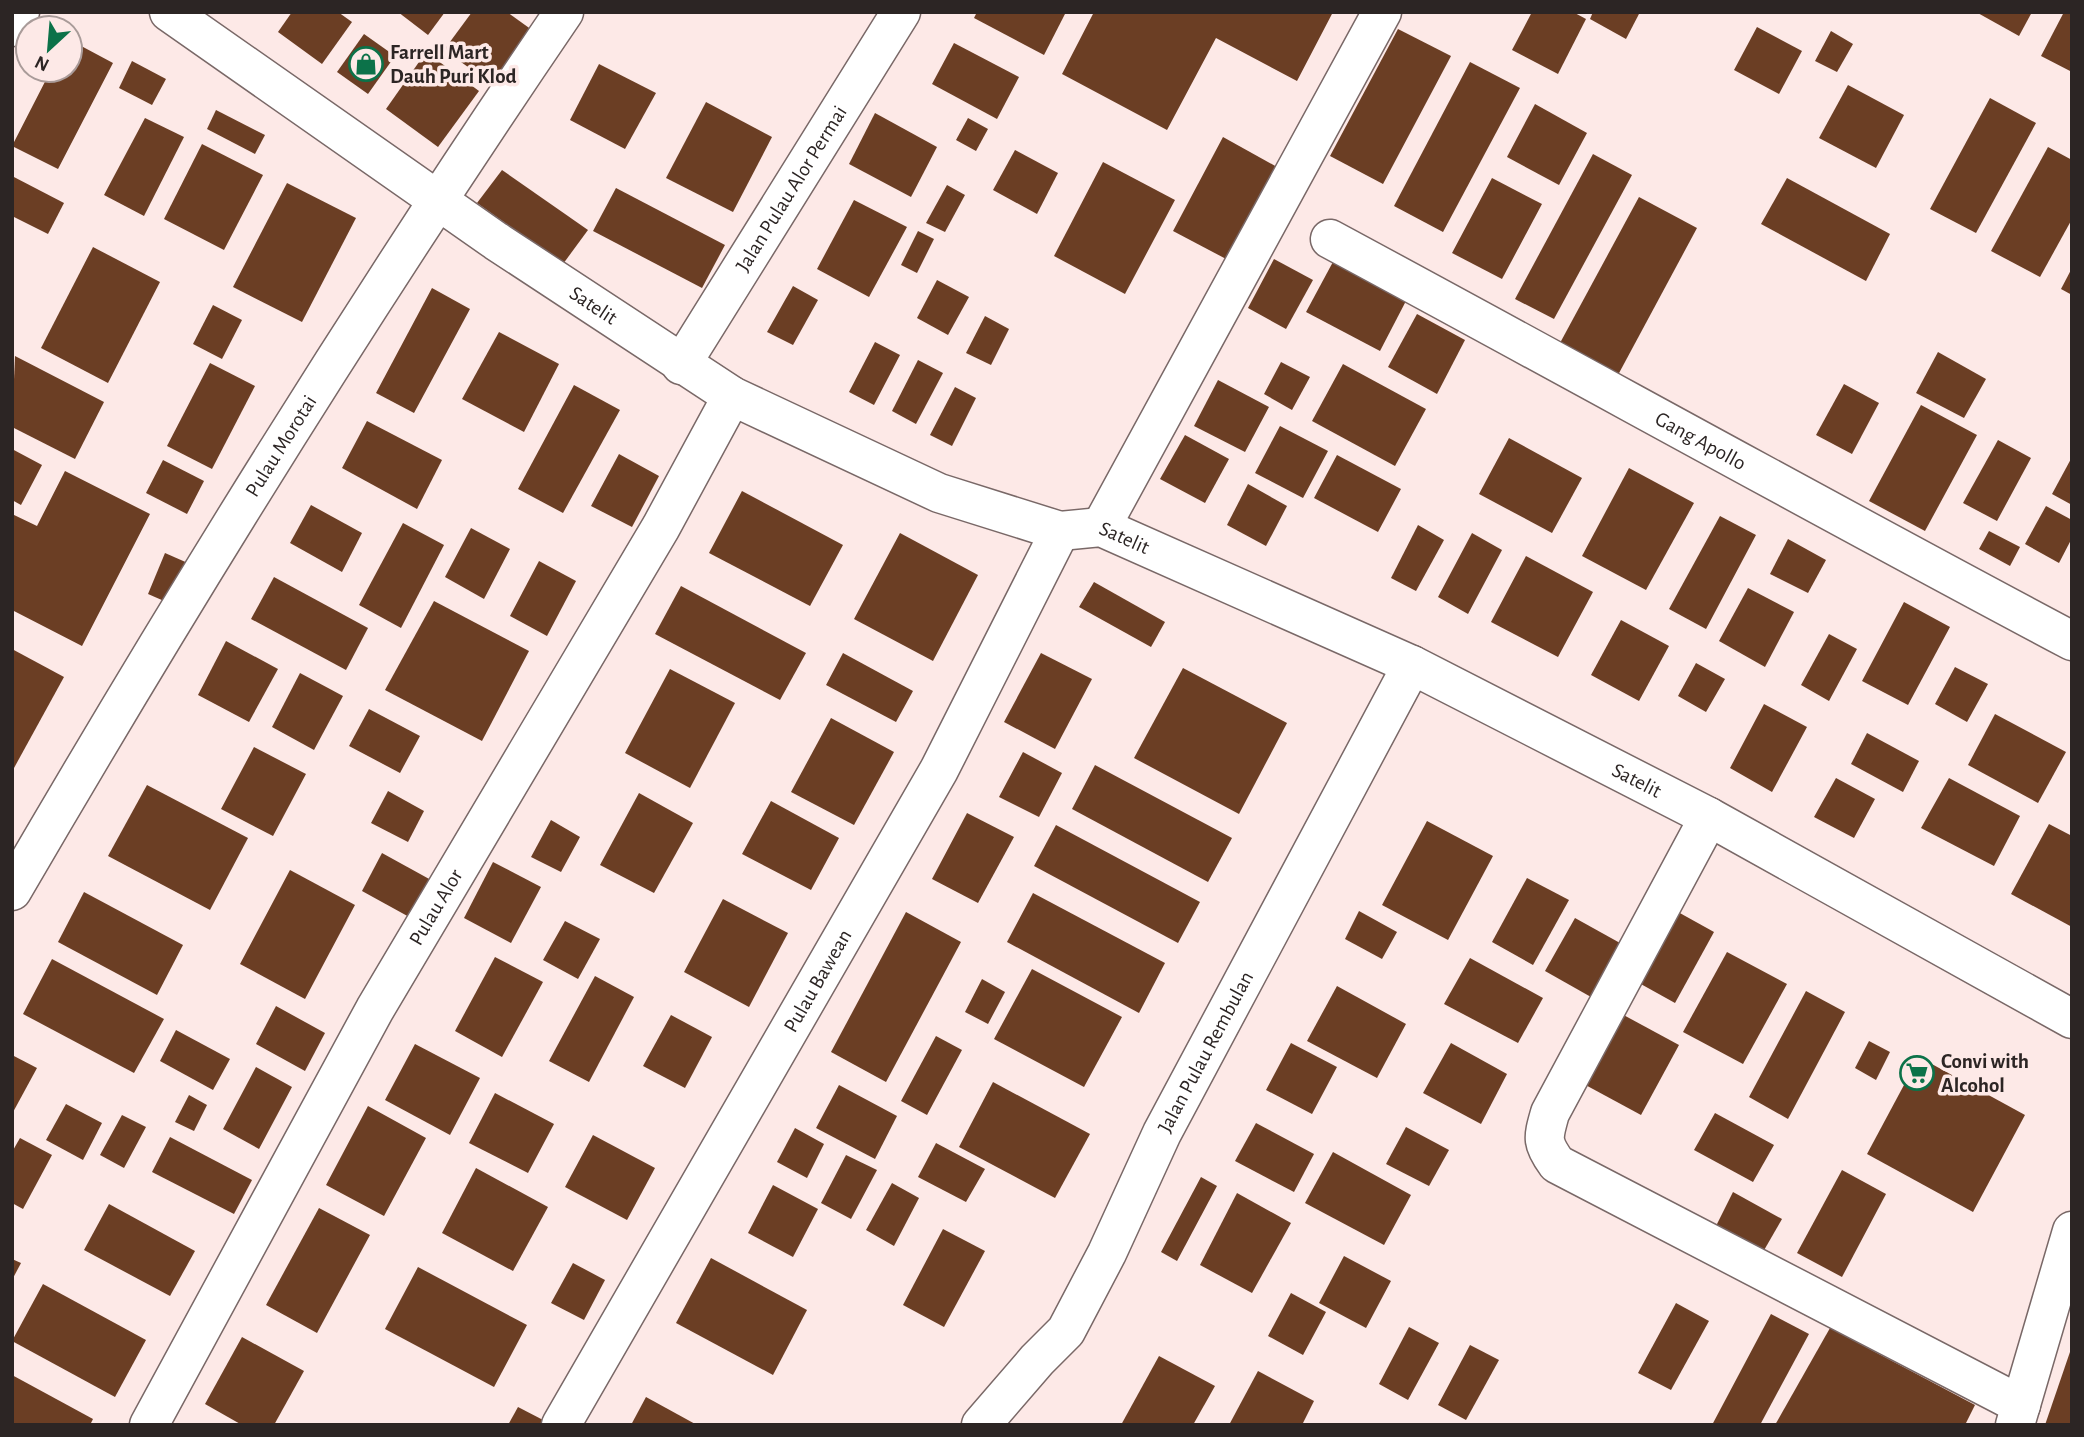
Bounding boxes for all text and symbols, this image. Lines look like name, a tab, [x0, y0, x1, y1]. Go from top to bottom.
north arrow	[14, 14, 84, 84]
place label: Farrell Mart Dauh Puri Klod	[390, 42, 517, 87]
shop icon: Farrell Mart Dauh Puri Klod	[347, 45, 385, 83]
text: N	[32, 51, 52, 74]
street label: Jalan Pulau Alor Permai	[732, 102, 850, 275]
street label: Satelit	[566, 282, 621, 328]
street label: Pulau Morotai	[241, 391, 320, 500]
street label: Gang Apollo	[1652, 407, 1750, 474]
street label: Satelit	[1096, 517, 1153, 558]
street label: Satelit	[1609, 759, 1665, 801]
street label: Pulau Alor	[405, 865, 466, 949]
street label: Pulau Bawean	[780, 926, 855, 1036]
street label: Jalan Pulau Rembulan	[1154, 968, 1257, 1136]
place label: Convi with Alcohol	[1941, 1051, 2029, 1096]
supermarket icon: Convi with Alcohol	[1898, 1054, 1936, 1092]

